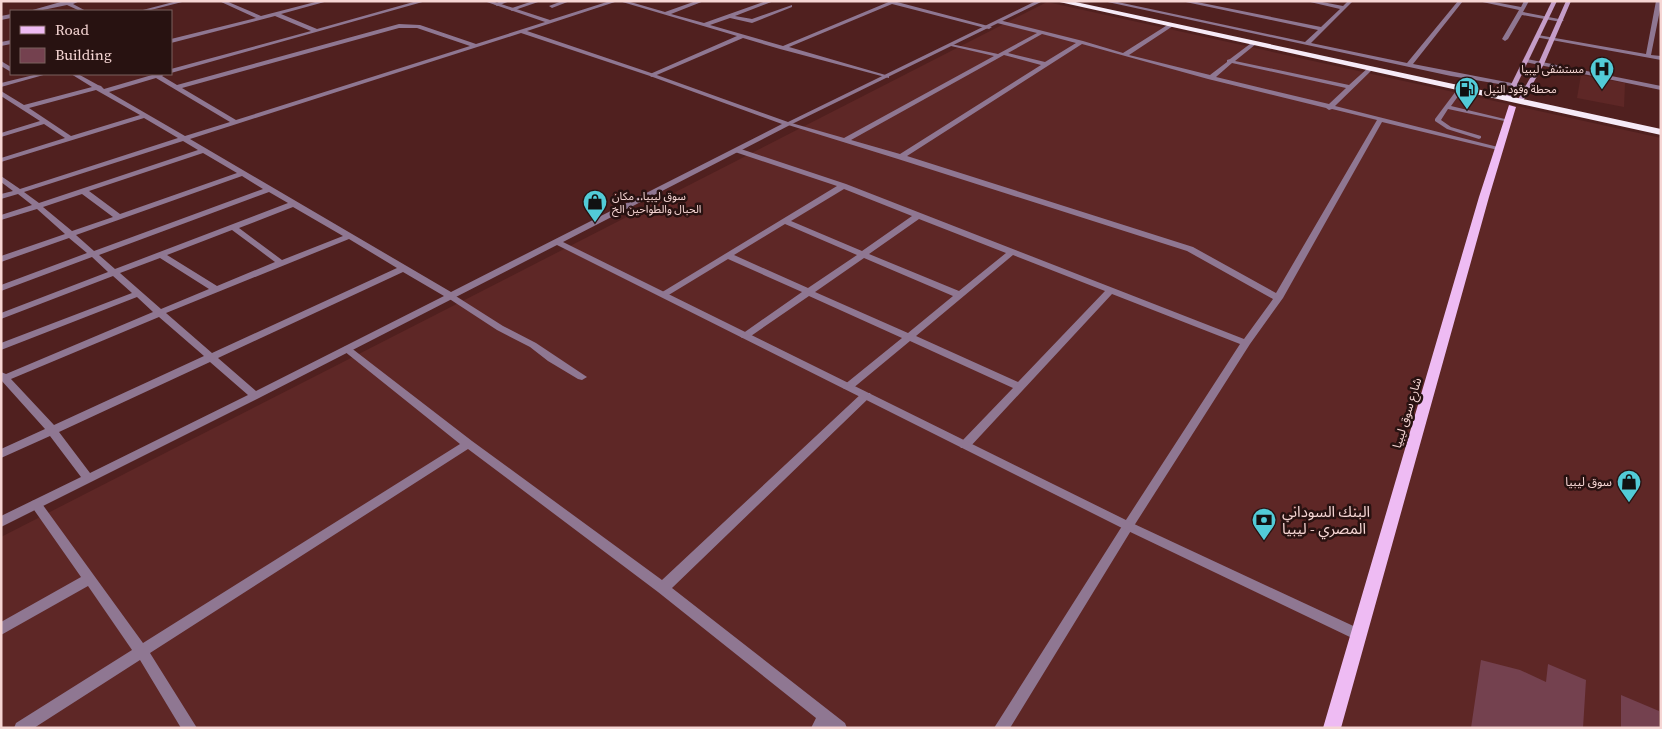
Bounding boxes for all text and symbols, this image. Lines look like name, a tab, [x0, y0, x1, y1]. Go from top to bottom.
legend	[10, 10, 172, 75]
text: Road	[55, 19, 89, 40]
text: Building	[55, 44, 112, 65]
hospital icon: مستشفى ليبيا	[1589, 56, 1615, 90]
place label: مستشفى ليبيا	[1521, 62, 1584, 77]
fuel station icon: محطة وقود النيل	[1454, 76, 1480, 110]
place label: محطة وقود النيل	[1484, 82, 1557, 97]
shop icon: سوق ليبيا.. مكان الحبال والطواحين الخ	[582, 189, 608, 223]
place label: سوق ليبيا.. مكان الحبال والطواحين الخ	[612, 189, 701, 217]
street label: شارع سوق ليبيا	[1389, 376, 1426, 451]
shop icon: سوق ليبيا	[1616, 469, 1642, 503]
place label: سوق ليبيا	[1565, 474, 1612, 490]
place label: البنك السوداني المصري - ليبيا	[1282, 501, 1370, 540]
bank icon: البنك السوداني المصري - ليبيا	[1251, 507, 1277, 541]

